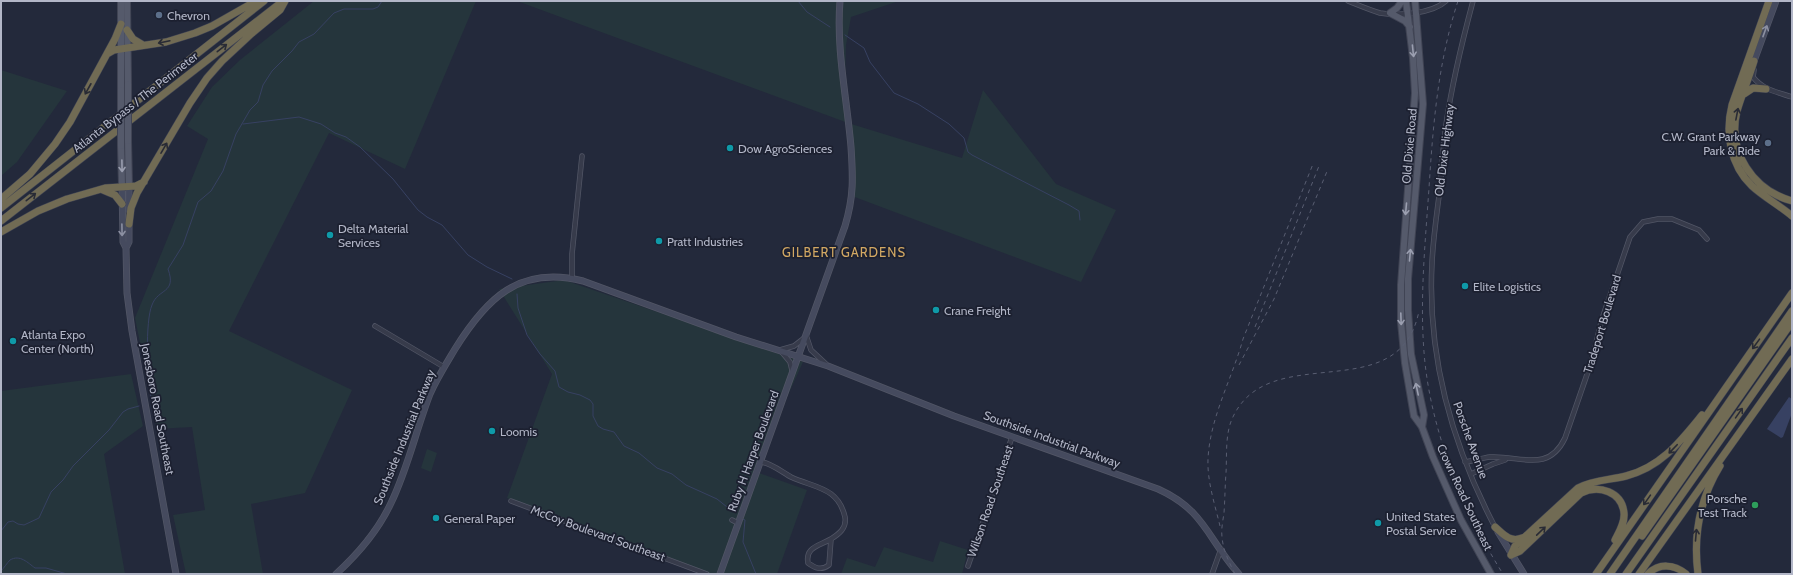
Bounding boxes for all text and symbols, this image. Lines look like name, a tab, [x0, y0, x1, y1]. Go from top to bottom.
place label: Chevron	[167, 8, 210, 23]
marker: Chevron	[154, 10, 164, 20]
one-way arrow	[1762, 26, 1770, 38]
one-way arrow	[158, 38, 171, 46]
one-way arrow	[217, 44, 228, 53]
one-way arrow	[1409, 44, 1416, 57]
street label: Atlanta Bypass / The Perimeter	[69, 48, 201, 156]
one-way arrow	[84, 83, 92, 95]
street label: Old Dixie Highway	[1431, 103, 1457, 197]
street label: Old Dixie Road	[1398, 108, 1420, 184]
one-way arrow	[1734, 108, 1742, 121]
place label: C.W. Grant Parkway Park & Ride	[1662, 129, 1760, 158]
marker: C.W. Grant Parkway Park & Ride	[1763, 138, 1773, 148]
place label: Dow AgroSciences	[738, 141, 832, 156]
one-way arrow	[160, 142, 168, 154]
marker: Dow AgroSciences	[725, 143, 735, 153]
one-way arrow	[118, 159, 125, 172]
one-way arrow	[26, 193, 37, 201]
one-way arrow	[1403, 202, 1410, 215]
place label: Delta Material Services	[338, 221, 409, 250]
one-way arrow	[118, 223, 126, 236]
marker: Delta Material Services	[325, 230, 335, 240]
place label: Pratt Industries	[667, 234, 743, 249]
marker: Pratt Industries	[654, 236, 664, 246]
district label: GILBERT GARDENS	[782, 244, 906, 260]
one-way arrow	[1406, 249, 1414, 262]
street label: Tradeport Boulevard	[1580, 273, 1624, 375]
place label: Elite Logistics	[1473, 279, 1541, 294]
marker: Elite Logistics	[1460, 281, 1470, 291]
place label: Crane Freight	[944, 303, 1011, 318]
marker: Crane Freight	[931, 305, 941, 315]
one-way arrow	[1398, 312, 1405, 325]
place label: Atlanta Expo Center (North)	[21, 327, 94, 356]
marker: Atlanta Expo Center (North)	[8, 336, 18, 346]
one-way arrow	[1752, 338, 1761, 349]
street label: Jonesboro Road Southeast	[138, 341, 178, 476]
street label: Southside Industrial Parkway	[370, 367, 438, 507]
one-way arrow	[1413, 383, 1421, 396]
street label: Ruby H Harper Boulevard	[724, 388, 782, 514]
street label: Porsche Avenue	[1450, 399, 1492, 481]
street label: Southside Industrial Parkway	[982, 407, 1122, 471]
one-way arrow	[1734, 408, 1743, 419]
place label: Loomis	[500, 424, 537, 439]
marker: Loomis	[487, 426, 497, 436]
street label: Crown Road Southeast	[1434, 441, 1496, 553]
street label: Wilson Road Southeast	[964, 443, 1016, 559]
one-way arrow	[1669, 444, 1678, 454]
place label: Porsche Test Track	[1698, 491, 1748, 520]
one-way arrow	[1643, 495, 1651, 506]
marker: Porsche Test Track	[1750, 500, 1760, 510]
street label: McCoy Boulevard Southeast	[529, 502, 667, 564]
place label: United States Postal Service	[1386, 509, 1457, 538]
place label: General Paper	[444, 511, 515, 526]
marker: General Paper	[431, 513, 441, 523]
marker: United States Postal Service	[1373, 518, 1383, 528]
one-way arrow	[1536, 526, 1546, 536]
one-way arrow	[1693, 529, 1700, 542]

